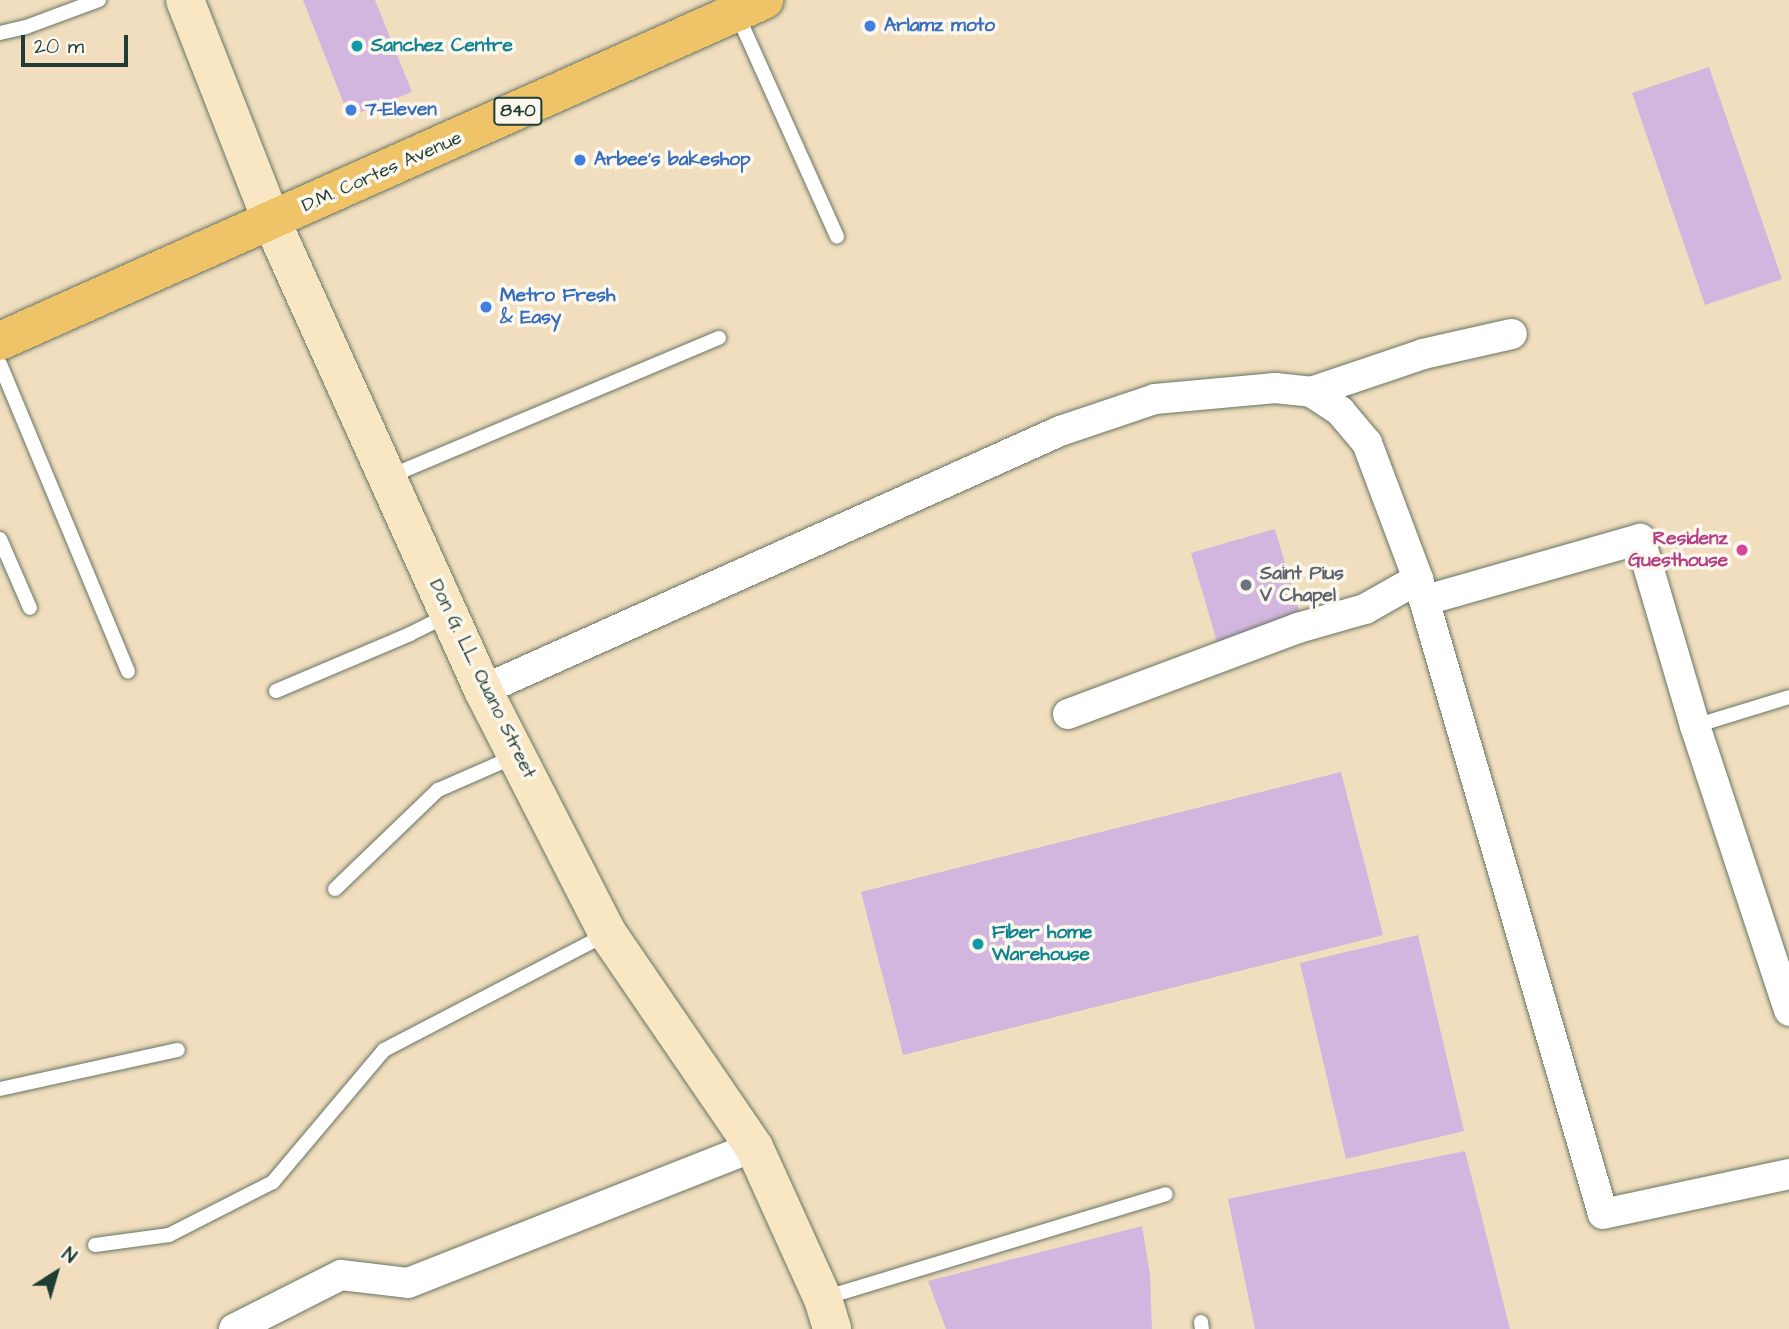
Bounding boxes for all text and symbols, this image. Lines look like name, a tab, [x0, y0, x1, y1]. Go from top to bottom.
place label: Arlamz moto	[884, 15, 995, 37]
marker: Arlamz moto	[862, 18, 878, 34]
scale bar	[24, 21, 131, 65]
text: 20 m	[34, 32, 84, 61]
place label: Sanchez Centre	[371, 35, 513, 57]
marker: Sanchez Centre	[349, 38, 365, 54]
road number: 840	[492, 96, 544, 126]
place label: 7-Eleven	[365, 99, 437, 121]
marker: 7-Eleven	[343, 102, 359, 118]
street label: D.M. Cortes Avenue	[299, 127, 465, 217]
place label: Arbee's bakeshop	[594, 149, 751, 171]
marker: Arbee's bakeshop	[572, 152, 588, 168]
place label: Metro Fresh & Easy	[500, 285, 615, 329]
marker: Metro Fresh & Easy	[478, 299, 494, 315]
place label: Residenz Guesthouse	[1628, 528, 1728, 572]
marker: Residenz Guesthouse	[1734, 542, 1750, 558]
place label: Saint Pius V Chapel	[1260, 563, 1344, 607]
street label: Don G. LL. Ouano Street	[424, 576, 540, 782]
marker: Saint Pius V Chapel	[1238, 577, 1254, 593]
place label: Fiber home Warehouse	[992, 922, 1092, 966]
marker: Fiber home Warehouse	[970, 936, 986, 952]
north arrow	[21, 1238, 91, 1308]
text: N	[56, 1241, 82, 1270]

